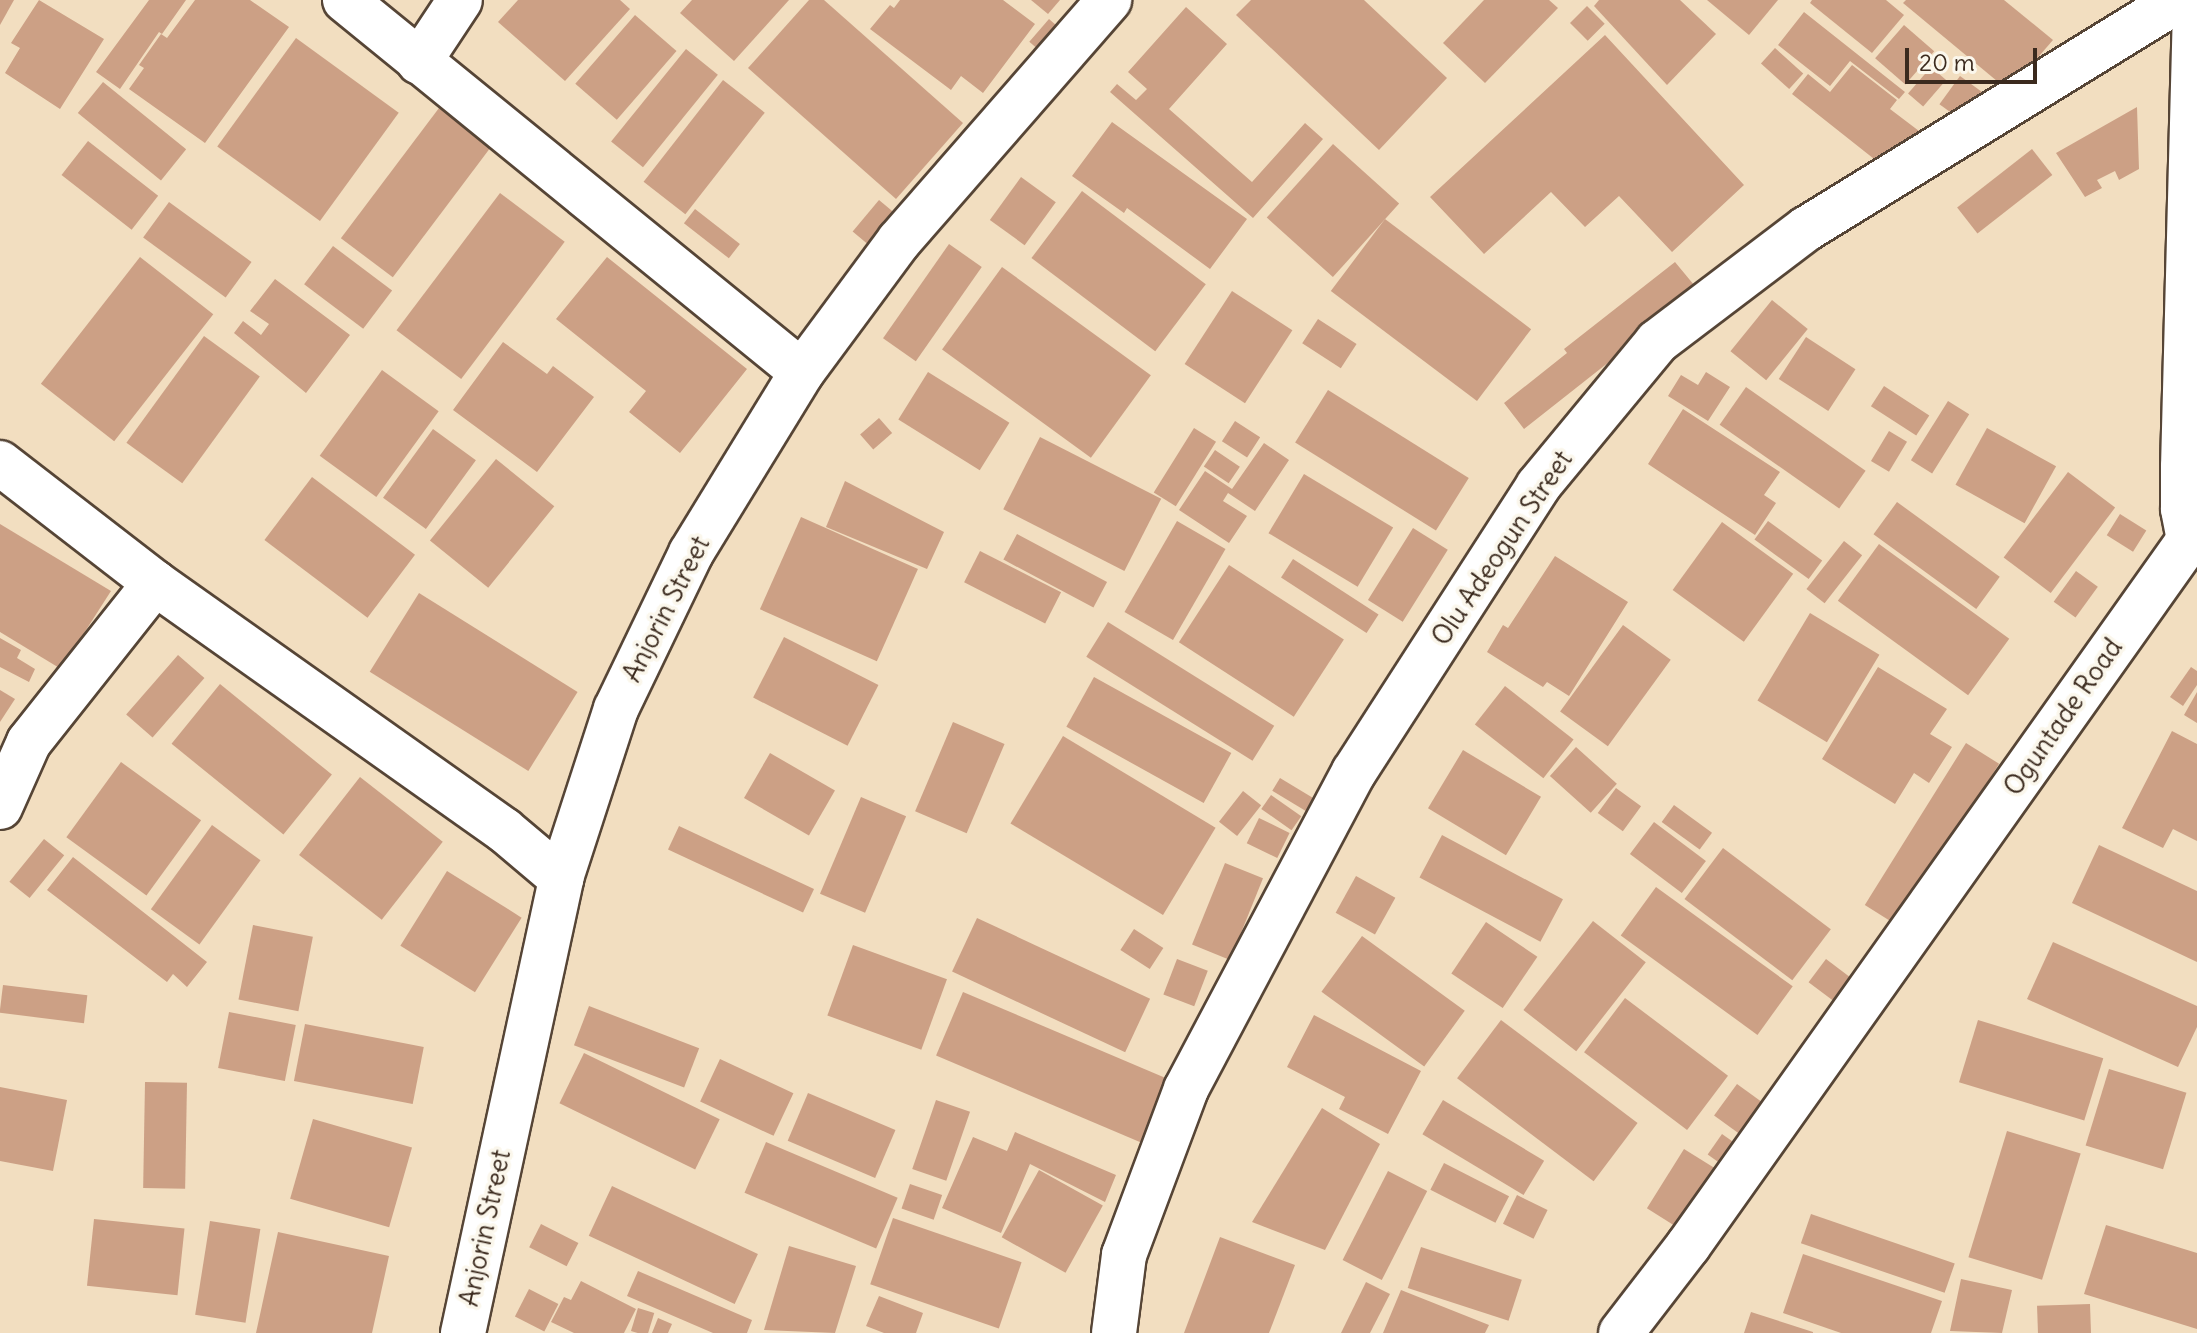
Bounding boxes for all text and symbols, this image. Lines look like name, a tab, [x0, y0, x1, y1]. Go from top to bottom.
scale bar	[1909, 32, 2041, 82]
text: 20 m	[1919, 47, 1975, 77]
street label: Olu Adeogun Street	[1425, 445, 1579, 651]
street label: Anjorin Street	[616, 531, 716, 687]
street label: Oguntade Road	[1997, 632, 2129, 802]
street label: Anjorin Street	[453, 1147, 517, 1309]

